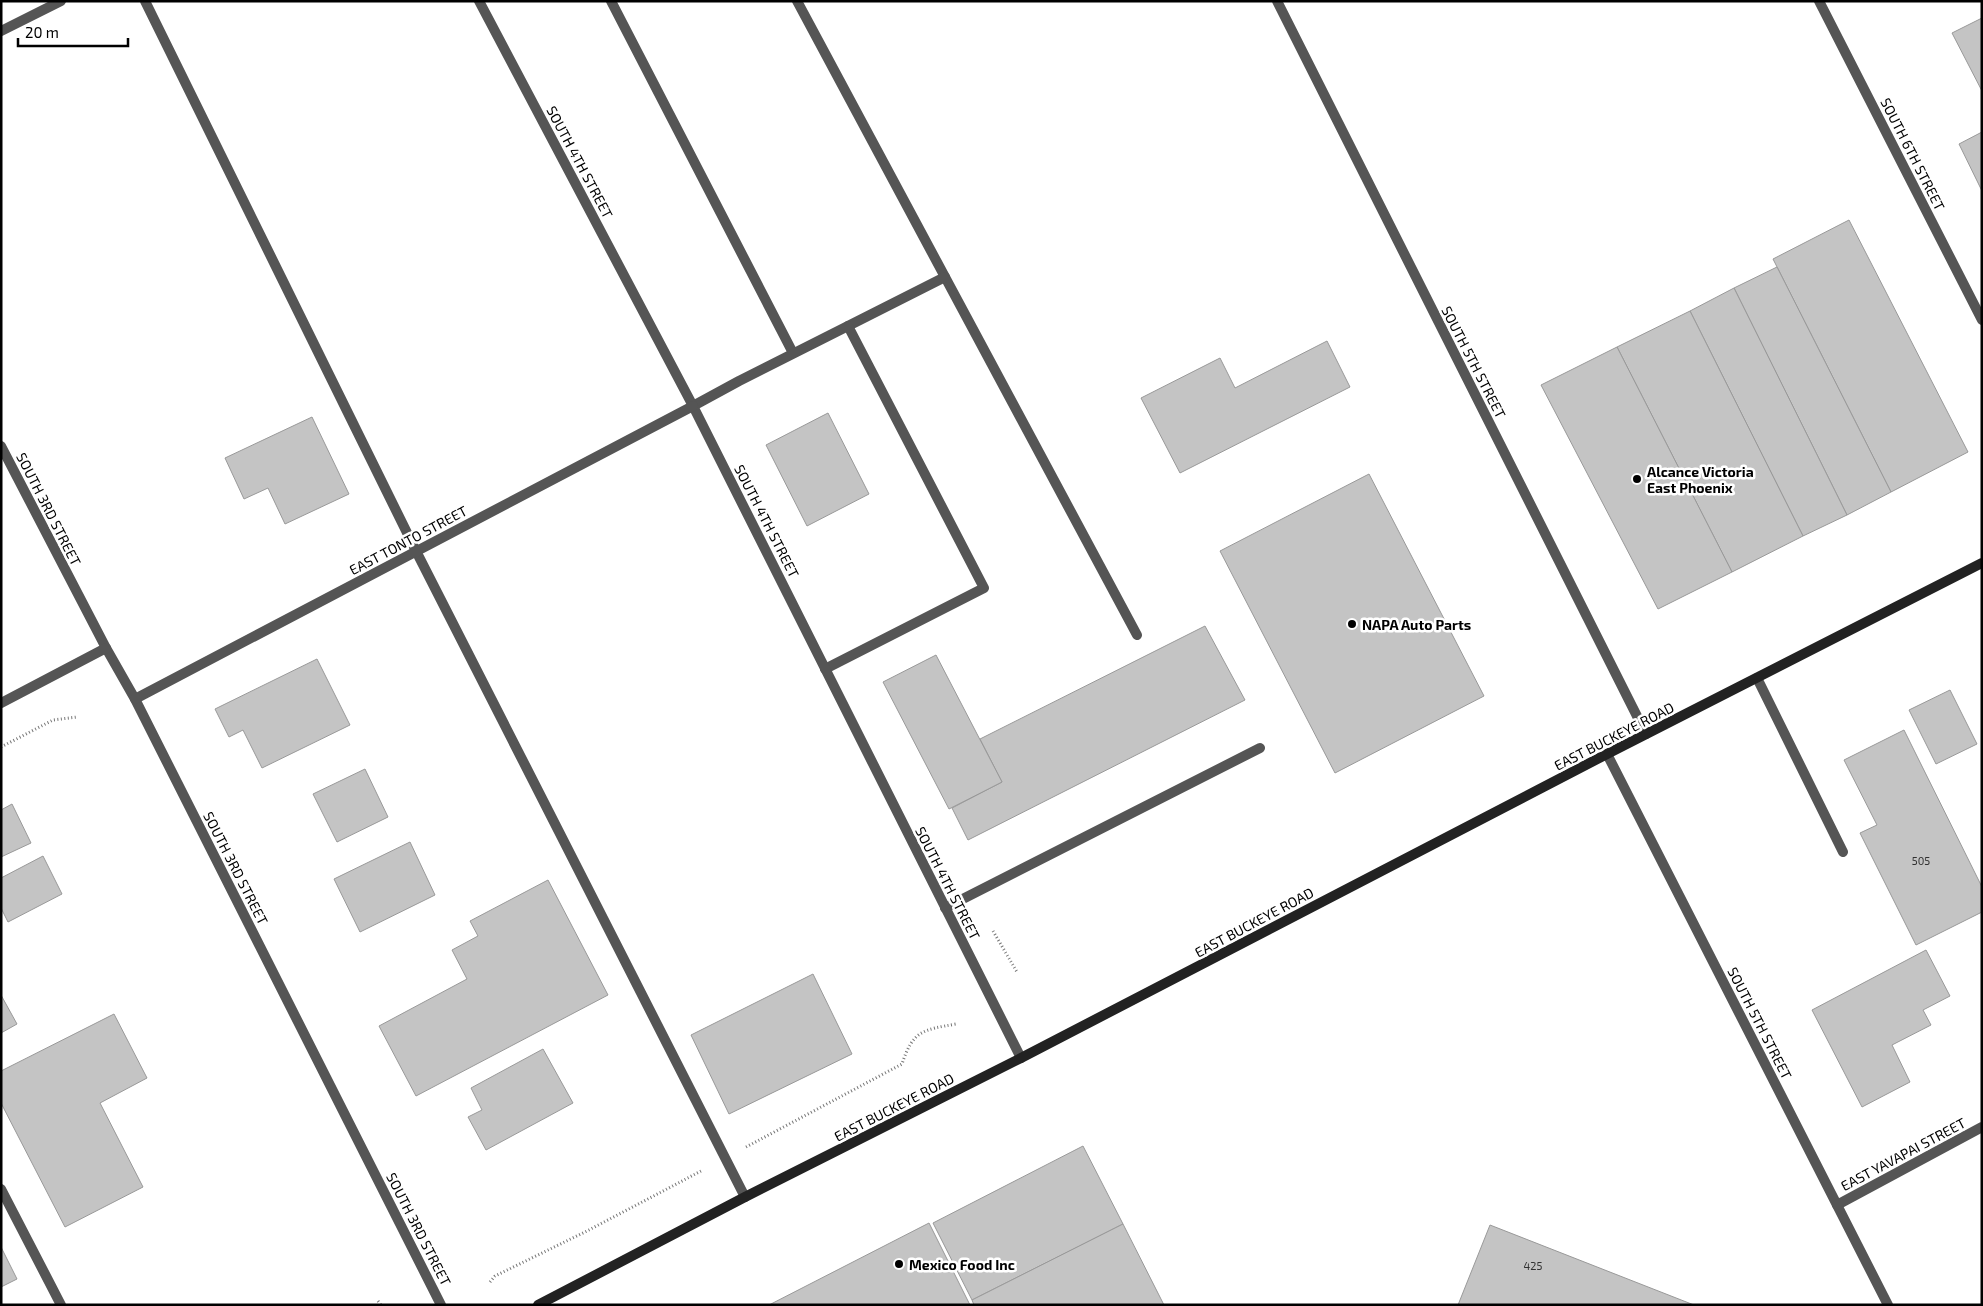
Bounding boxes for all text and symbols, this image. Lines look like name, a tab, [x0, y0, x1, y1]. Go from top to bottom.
scale bar	[18, 15, 128, 47]
text: 20 m	[25, 23, 59, 41]
street label: SOUTH 6TH STREET	[1877, 95, 1949, 213]
street label: SOUTH 4TH STREET	[543, 103, 617, 221]
street label: SOUTH 5TH STREET	[1438, 303, 1510, 421]
street label: SOUTH 3RD STREET	[13, 450, 85, 568]
street label: SOUTH 4TH STREET	[731, 462, 803, 580]
place label: Alcance Victoria East Phoenix	[1647, 463, 1754, 496]
marker: Alcance Victoria East Phoenix	[1631, 473, 1643, 485]
street label: EAST TONTO STREET	[346, 502, 470, 578]
place label: NAPA Auto Parts	[1362, 616, 1471, 633]
marker: NAPA Auto Parts	[1346, 618, 1358, 630]
street label: EAST BUCKEYE ROAD	[1551, 698, 1677, 774]
street label: SOUTH 3RD STREET	[200, 809, 272, 927]
street label: SOUTH 4TH STREET	[912, 824, 984, 942]
house number: 505	[1912, 854, 1930, 867]
street label: EAST BUCKEYE ROAD	[1192, 883, 1316, 961]
street label: SOUTH 5TH STREET	[1724, 964, 1796, 1082]
street label: EAST BUCKEYE ROAD	[831, 1069, 957, 1145]
street label: EAST YAVAPAI STREET	[1838, 1114, 1968, 1194]
street label: SOUTH 3RD STREET	[383, 1170, 455, 1288]
place label: Mexico Food Inc	[909, 1256, 1015, 1273]
marker: Mexico Food Inc	[893, 1258, 905, 1270]
house number: 425	[1524, 1259, 1543, 1272]

